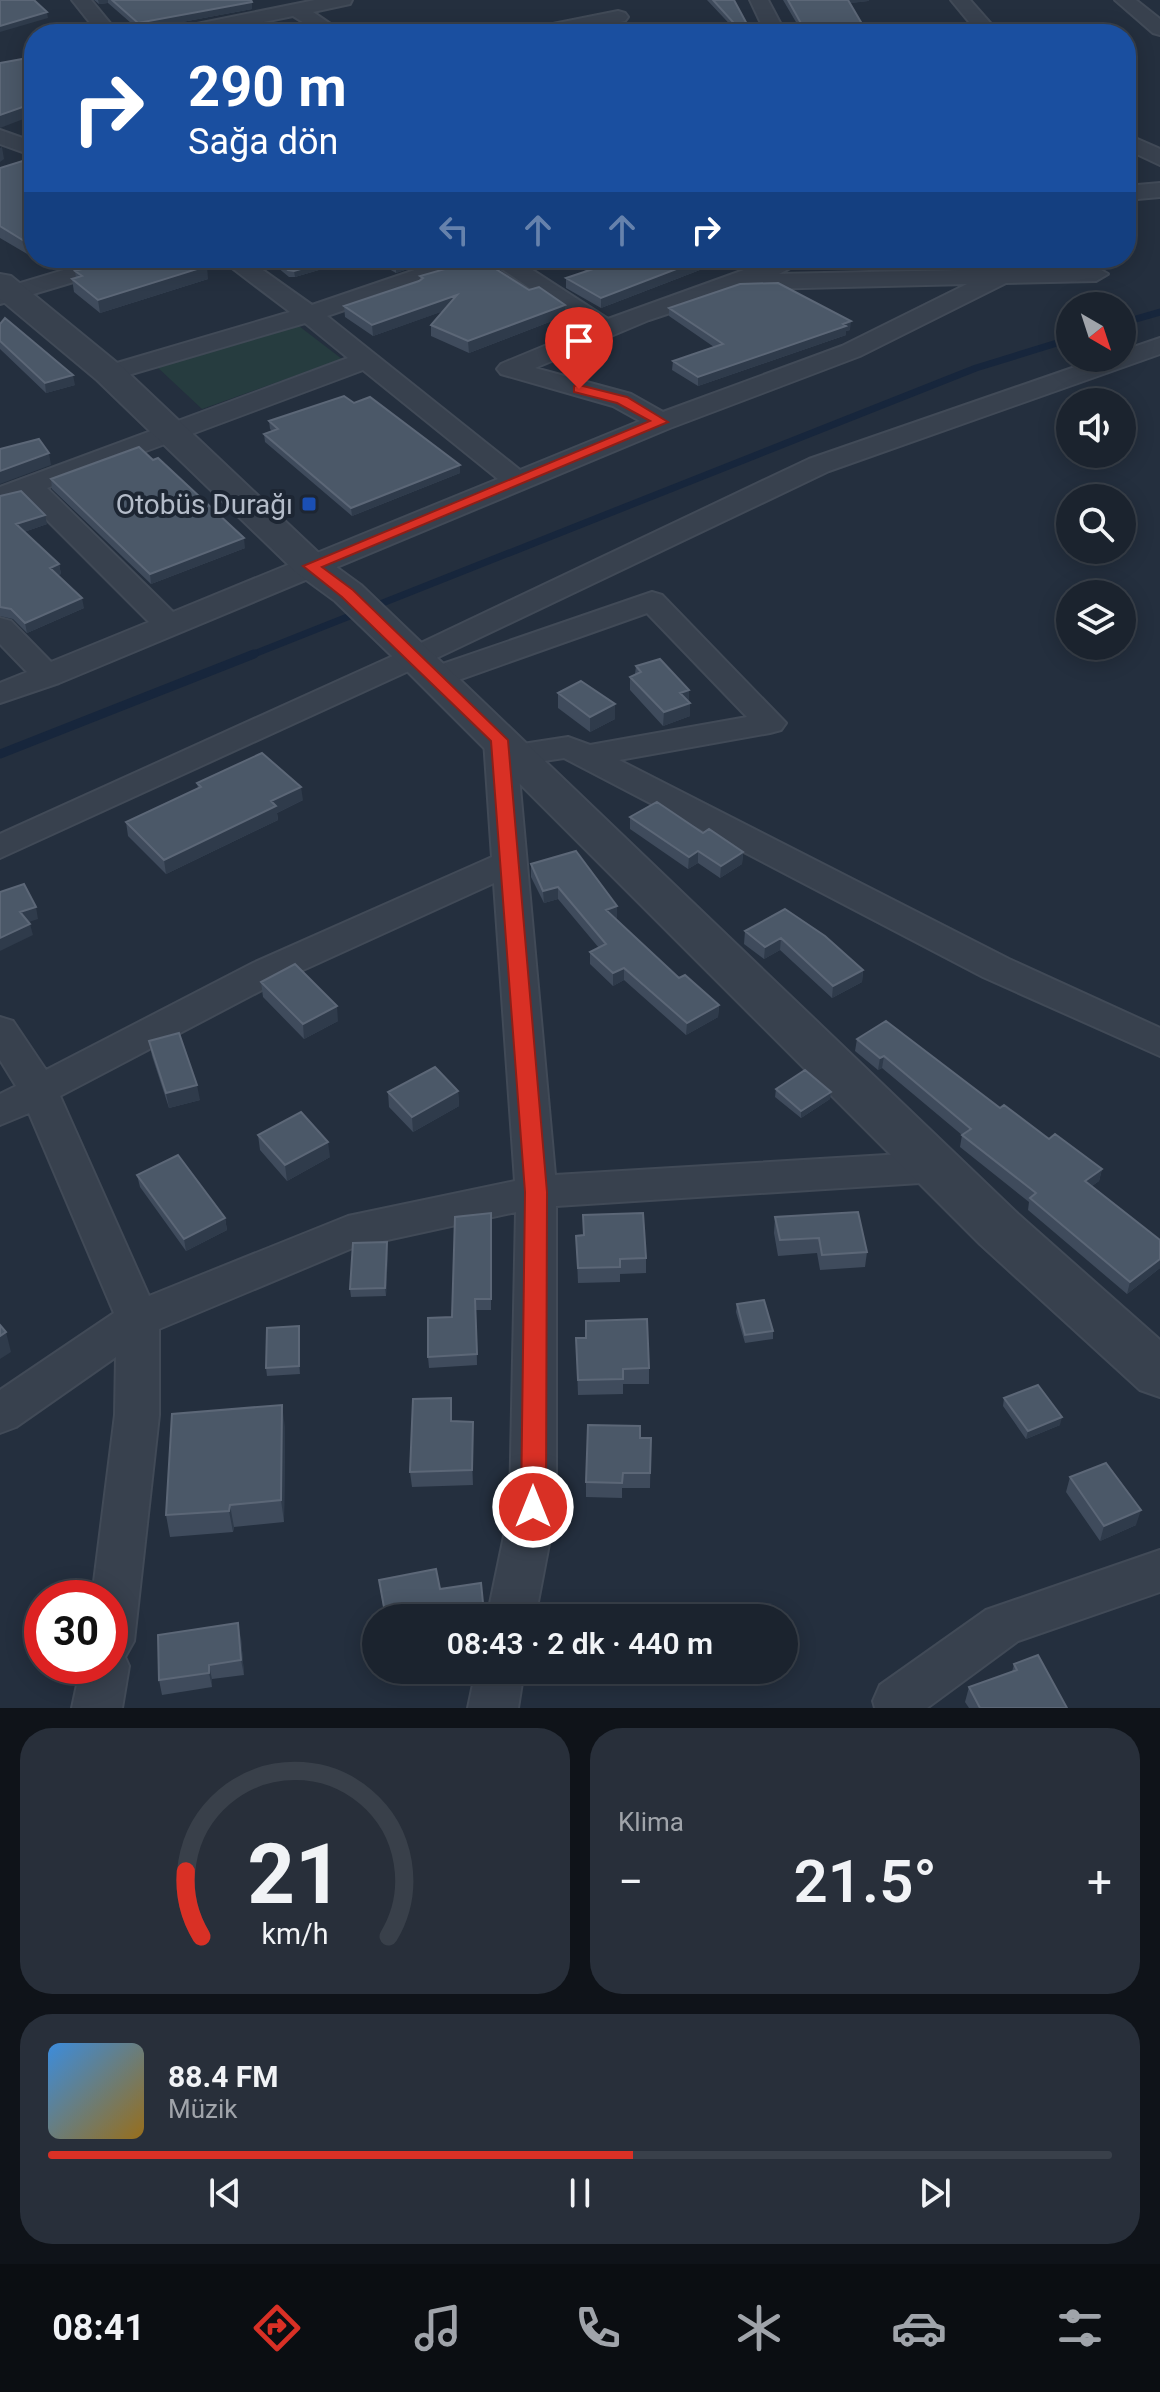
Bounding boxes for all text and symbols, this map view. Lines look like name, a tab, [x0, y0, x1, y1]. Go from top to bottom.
text: 290 m	[188, 54, 347, 120]
icon: right	[56, 56, 160, 160]
text: Sağa dön	[188, 121, 338, 163]
icon: left	[432, 208, 476, 252]
icon: ahead	[516, 208, 560, 252]
icon: ahead	[600, 208, 644, 252]
icon: right	[684, 208, 728, 252]
north arrow	[1056, 292, 1136, 372]
map controls	[1056, 292, 1136, 660]
pin	[545, 307, 613, 389]
icon: arrive	[557, 319, 601, 363]
button: sound	[1056, 388, 1136, 468]
button: search	[1056, 484, 1136, 564]
place label: Otobüs Durağı	[116, 488, 293, 521]
marker: Otobüs Durağı	[300, 495, 318, 513]
button: layers	[1056, 580, 1136, 660]
position arrow	[491, 1465, 575, 1549]
speed limit sign: 30	[24, 1580, 128, 1684]
text: 08:43 · 2 dk · 440 m	[447, 1626, 713, 1661]
text: Klima	[618, 1807, 684, 1837]
text: 21	[247, 1826, 343, 1923]
text: 21.5°	[794, 1846, 937, 1917]
text: −	[618, 1856, 643, 1908]
text: +	[1087, 1856, 1112, 1908]
text: km/h	[261, 1917, 329, 1951]
text: 88.4 FM	[168, 2059, 279, 2094]
text: Müzik	[168, 2094, 237, 2124]
icon: previous	[203, 2171, 247, 2215]
icon: pause	[558, 2171, 602, 2215]
icon: next	[913, 2171, 957, 2215]
icon: directions	[249, 2300, 305, 2356]
icon: music	[410, 2300, 466, 2356]
icon: phone	[570, 2300, 626, 2356]
icon: climate	[731, 2300, 787, 2356]
icon: car	[891, 2300, 947, 2356]
icon: filters	[1052, 2300, 1108, 2356]
text: 08:41	[52, 2307, 145, 2349]

